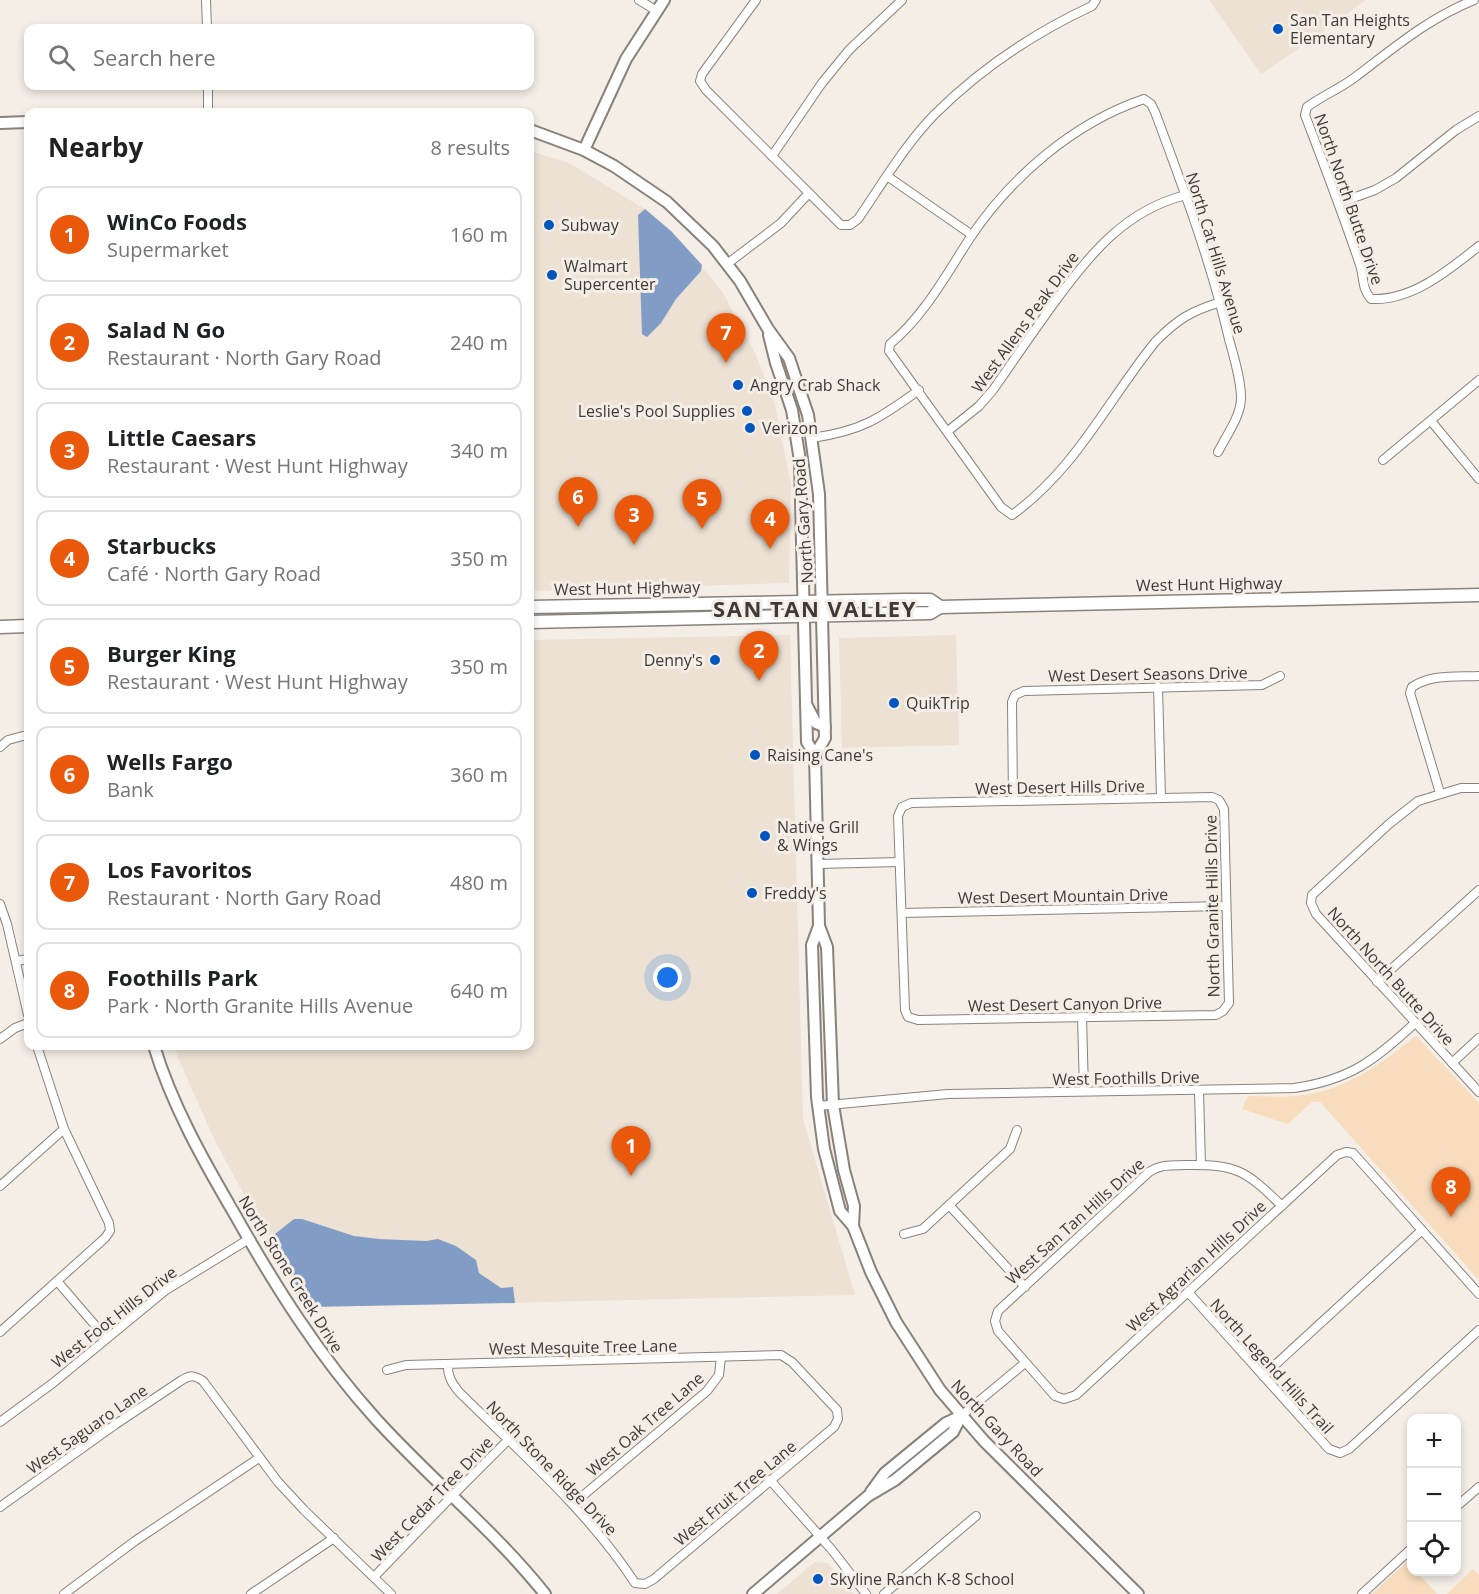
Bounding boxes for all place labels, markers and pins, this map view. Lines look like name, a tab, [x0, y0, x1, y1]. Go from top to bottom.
place label: San Tan Heights Elementary	[1290, 9, 1410, 49]
marker: San Tan Heights Elementary	[1271, 22, 1285, 36]
place label: Subway	[561, 214, 620, 236]
marker: Subway	[542, 218, 556, 232]
place label: Walmart Supercenter	[564, 255, 656, 295]
marker: Walmart Supercenter	[545, 268, 559, 282]
pin: 7	[706, 314, 746, 363]
place label: Angry Crab Shack	[750, 374, 881, 396]
marker: Angry Crab Shack	[731, 378, 745, 392]
place label: Leslie's Pool Supplies	[578, 400, 735, 422]
marker: Leslie's Pool Supplies	[740, 404, 754, 418]
place label: Verizon	[762, 417, 818, 439]
marker: Verizon	[743, 421, 757, 435]
pin: 6	[558, 478, 598, 527]
pin: 5	[682, 480, 722, 529]
pin: 3	[614, 496, 654, 545]
pin: 4	[750, 500, 790, 549]
pin: 2	[740, 632, 778, 681]
place label: Denny's	[644, 649, 703, 671]
marker: Denny's	[708, 653, 722, 667]
place label: QuikTrip	[906, 692, 970, 714]
marker: QuikTrip	[887, 696, 901, 710]
place label: Raising Cane's	[767, 744, 873, 766]
marker: Raising Cane's	[748, 748, 762, 762]
place label: Native Grill & Wings	[777, 816, 859, 856]
marker: Native Grill & Wings	[758, 829, 772, 843]
place label: Freddy's	[764, 882, 827, 904]
marker: Freddy's	[745, 886, 759, 900]
pin: 1	[612, 1126, 650, 1176]
pin: 8	[1432, 1168, 1470, 1217]
place label: Skyline Ranch K-8 School	[830, 1568, 1014, 1590]
marker: Skyline Ranch K-8 School	[811, 1572, 825, 1586]

